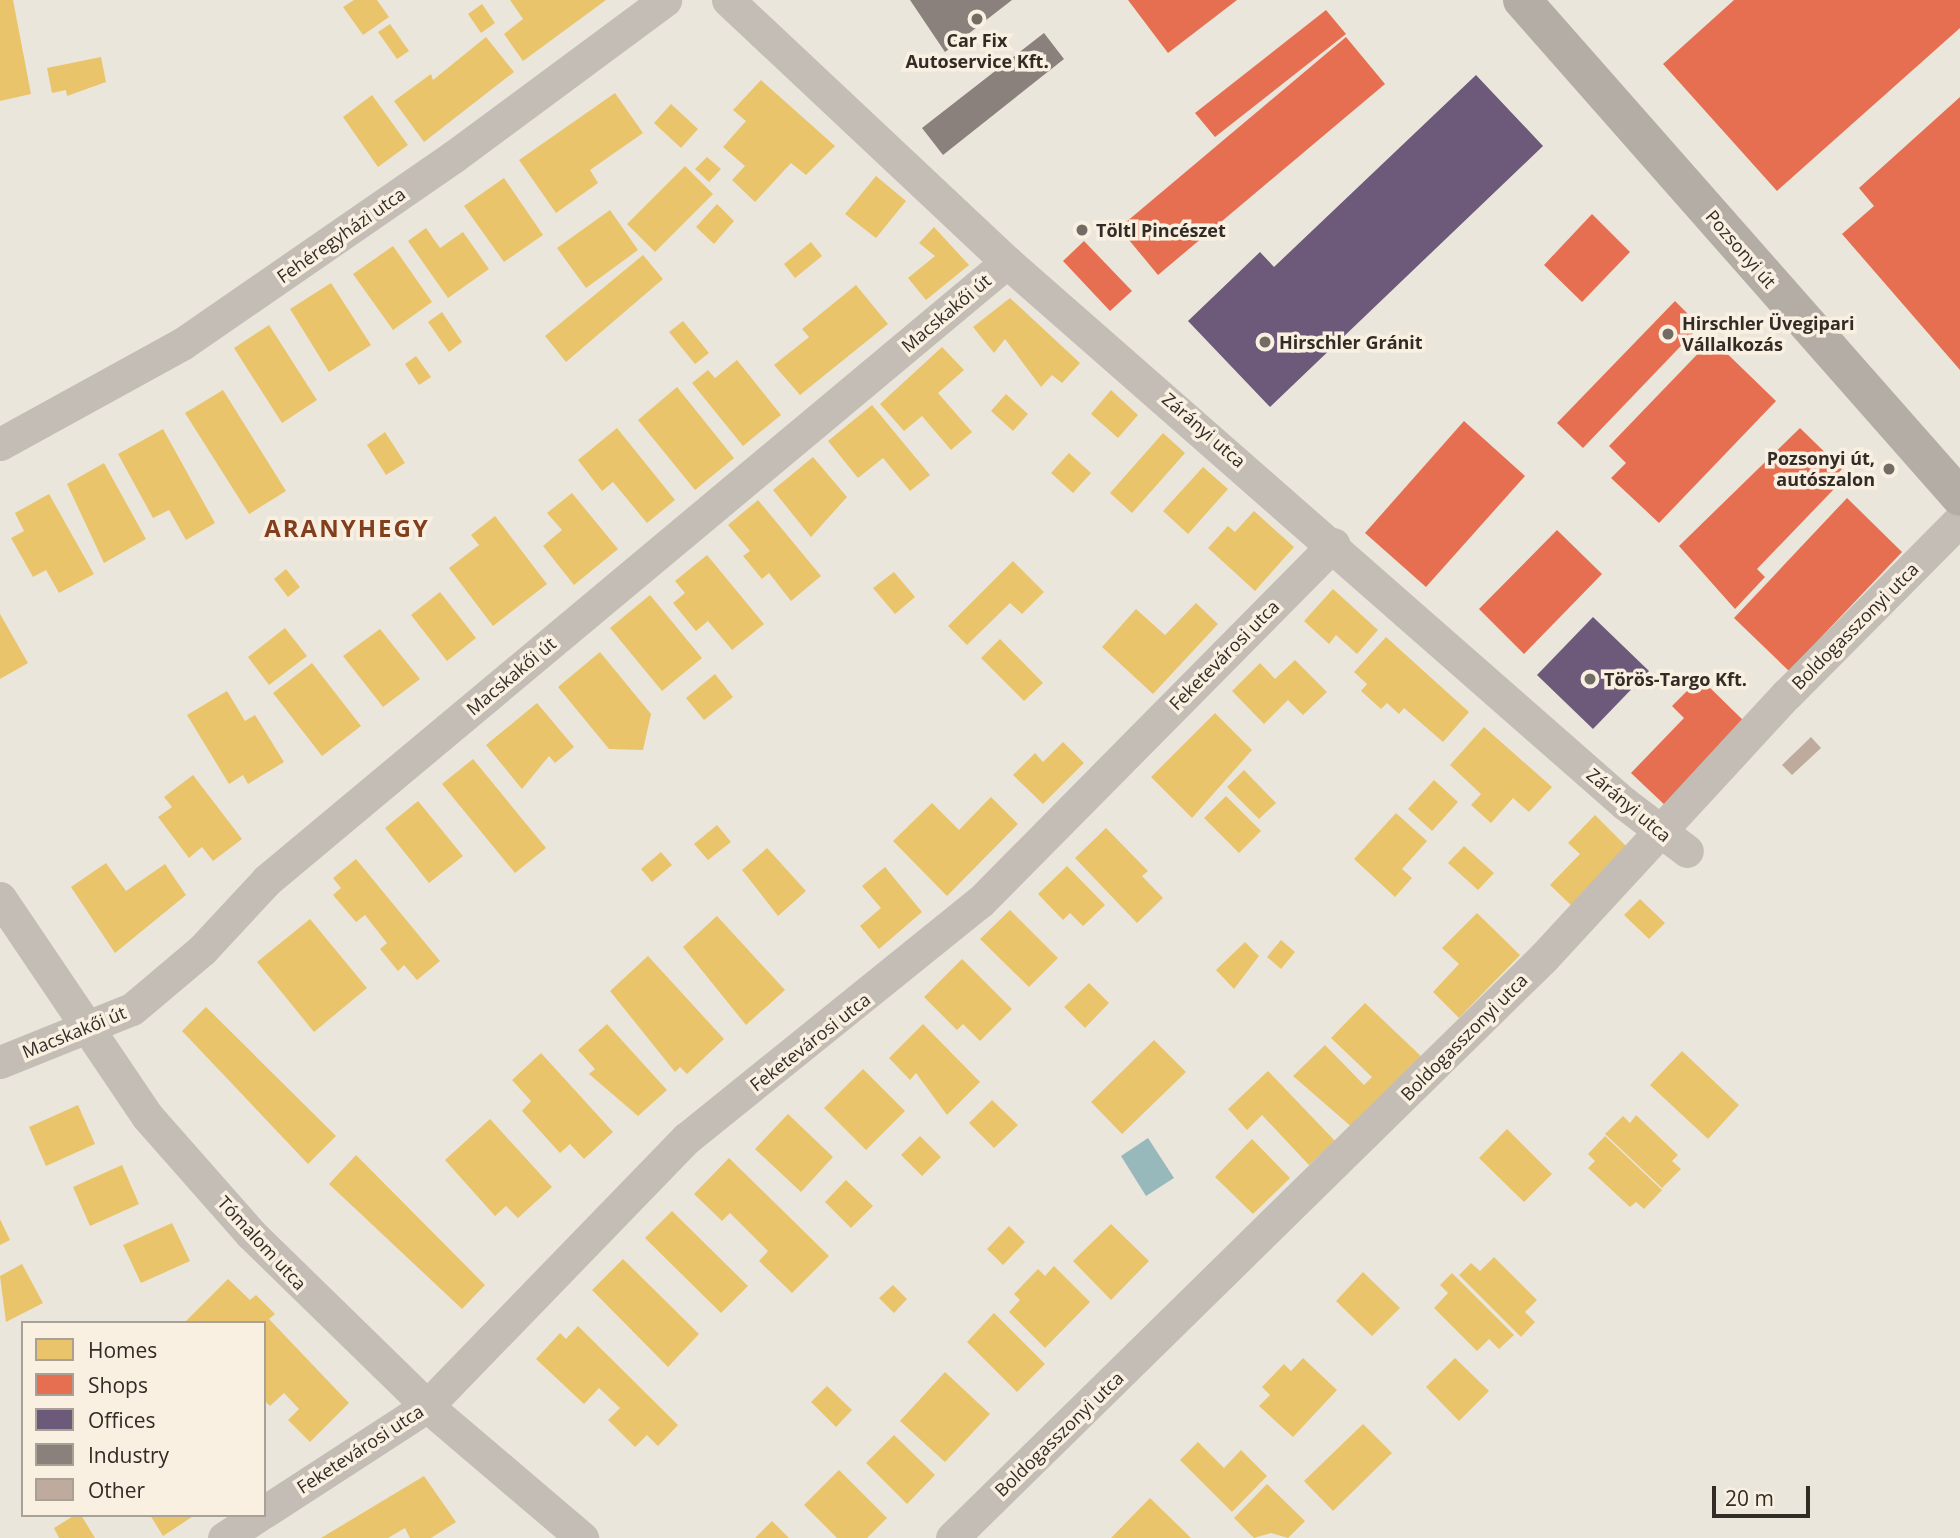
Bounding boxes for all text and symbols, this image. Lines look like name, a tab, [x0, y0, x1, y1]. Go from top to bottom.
marker: Car Fix Autoservice Kft.	[969, 11, 985, 27]
place label: Car Fix Autoservice Kft.	[905, 30, 1049, 72]
street label: Fehéregyházi utca	[273, 183, 409, 287]
street label: Pozsonyi út	[1701, 206, 1781, 292]
place label: Töltl Pincészet	[1096, 219, 1226, 241]
marker: Töltl Pincészet	[1074, 222, 1090, 238]
street label: Macskakői út	[897, 269, 995, 357]
place label: Hirschler Üvegipari Vállalkozás	[1682, 313, 1855, 356]
marker: Hirschler Üvegipari Vállalkozás	[1660, 326, 1676, 342]
place label: Hirschler Gránit	[1279, 331, 1423, 353]
marker: Hirschler Gránit	[1257, 334, 1273, 350]
street label: Zárányi utca	[1158, 388, 1250, 472]
place label: Pozsonyi út, autószalon	[1767, 448, 1875, 490]
marker: Pozsonyi út, autószalon	[1881, 461, 1897, 477]
district label: ARANYHEGY	[265, 514, 429, 542]
street label: Boldogasszonyi utca	[1787, 558, 1923, 694]
street label: Feketevárosi utca	[1165, 596, 1283, 714]
street label: Macskakői út	[462, 632, 560, 720]
place label: Törös-Targo Kft.	[1604, 668, 1747, 690]
marker: Törös-Targo Kft.	[1582, 671, 1598, 687]
street label: Zárányi utca	[1583, 764, 1675, 846]
street label: Boldogasszonyi utca	[1396, 969, 1532, 1105]
street label: Feketevárosi utca	[746, 988, 874, 1096]
street label: Macskakői út	[19, 1001, 129, 1063]
street label: Tómalom utca	[213, 1192, 311, 1294]
legend	[21, 1321, 266, 1517]
text: Homes	[88, 1336, 157, 1364]
street label: Boldogasszonyi utca	[990, 1367, 1128, 1501]
text: Shops	[88, 1371, 148, 1399]
street label: Feketevárosi utca	[293, 1400, 427, 1498]
text: Offices	[88, 1406, 156, 1434]
text: Industry	[88, 1441, 169, 1469]
scale bar	[1715, 1472, 1813, 1516]
text: Other	[88, 1476, 145, 1504]
text: 20 m	[1725, 1484, 1774, 1512]

